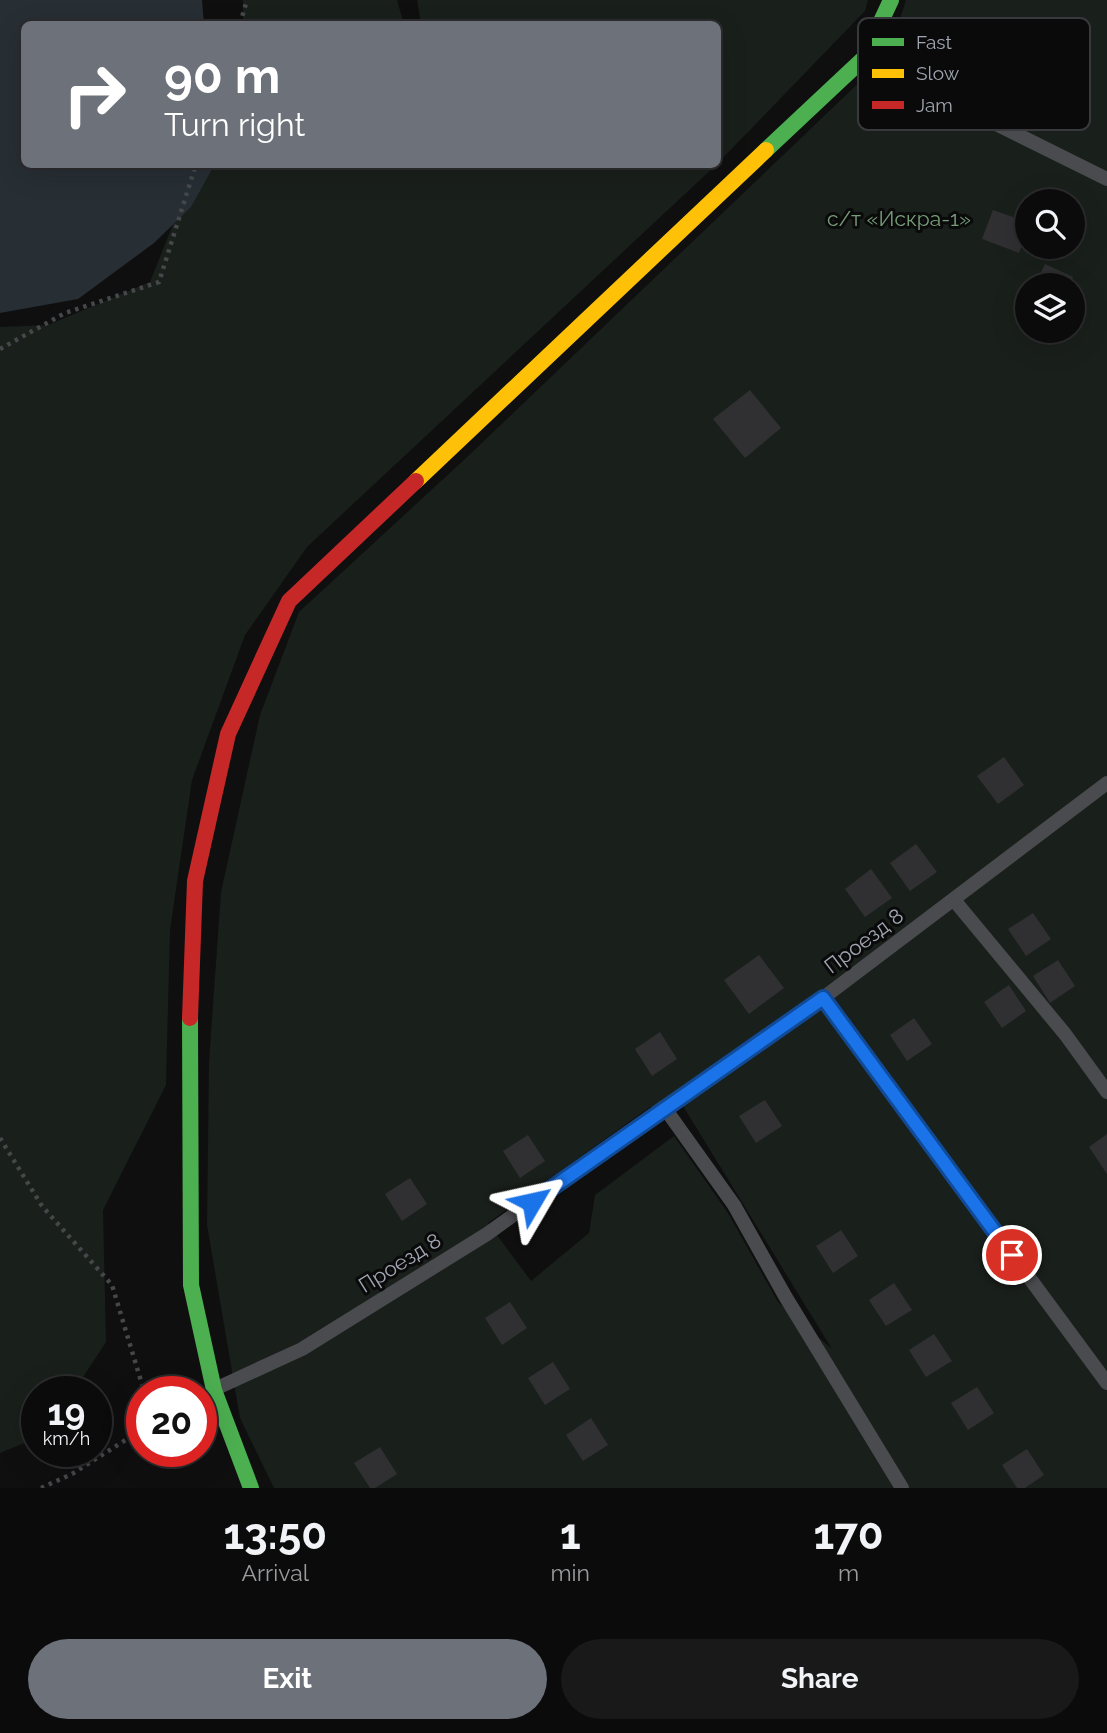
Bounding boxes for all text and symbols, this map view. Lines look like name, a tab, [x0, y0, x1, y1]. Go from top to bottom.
legend	[858, 18, 1090, 130]
text: Fast	[916, 31, 952, 53]
text: 90 m	[164, 47, 280, 104]
icon: right	[49, 49, 140, 140]
text: Slow	[916, 62, 960, 84]
text: Jam	[916, 94, 953, 116]
text: Turn right	[164, 106, 305, 143]
map controls	[1015, 189, 1085, 343]
button: search	[1015, 189, 1085, 259]
park label: с/т «Искра-1»	[827, 206, 971, 231]
button: layers	[1015, 273, 1085, 343]
street label: Проезд 8	[819, 903, 908, 978]
position arrow	[495, 1165, 569, 1239]
pin	[982, 1225, 1042, 1285]
street label: Проезд 8	[354, 1227, 446, 1298]
icon: arrive	[993, 1236, 1031, 1274]
speed limit sign: 20	[126, 1376, 217, 1467]
text: 19	[48, 1392, 85, 1433]
text: km/h	[43, 1428, 90, 1449]
text: 13:50	[223, 1510, 327, 1559]
text: 1	[560, 1510, 581, 1559]
text: 170	[813, 1510, 884, 1559]
text: Arrival	[242, 1559, 309, 1586]
text: min	[550, 1559, 590, 1586]
text: m	[838, 1559, 859, 1586]
button: Exit	[28, 1639, 547, 1719]
button: Share	[561, 1639, 1079, 1719]

